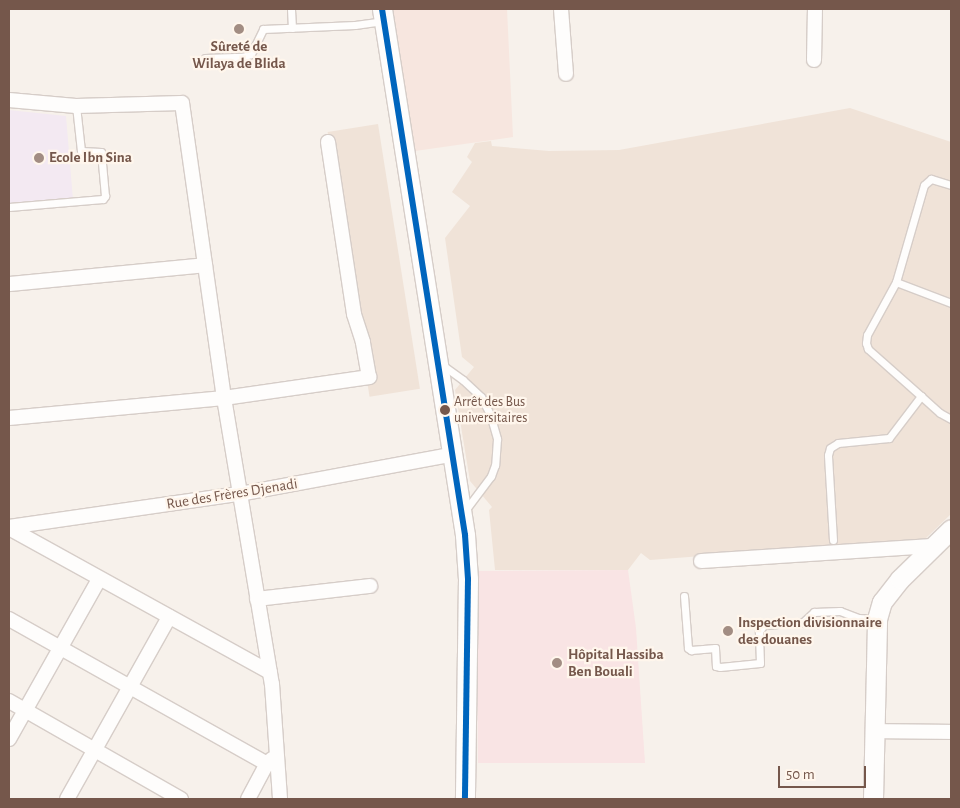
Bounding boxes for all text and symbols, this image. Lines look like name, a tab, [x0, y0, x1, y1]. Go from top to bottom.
marker: Sûreté de Wilaya de Blida	[233, 23, 245, 35]
place label: Sûreté de Wilaya de Blida	[192, 37, 286, 72]
place label: Ecole Ibn Sina	[49, 149, 132, 167]
marker: Ecole Ibn Sina	[33, 152, 45, 164]
place label: Arrêt des Bus universitaires	[454, 394, 527, 427]
marker: Arrêt des Bus universitaires	[440, 405, 450, 415]
street label: Rue des Frères Djenadi	[165, 475, 299, 513]
place label: Inspection divisionnaire des douanes	[738, 613, 882, 648]
marker: Inspection divisionnaire des douanes	[722, 625, 734, 637]
place label: Hôpital Hassiba Ben Bouali	[568, 645, 664, 680]
marker: Hôpital Hassiba Ben Bouali	[550, 656, 564, 670]
scale bar	[780, 756, 868, 788]
text: 50 m	[786, 767, 815, 782]

